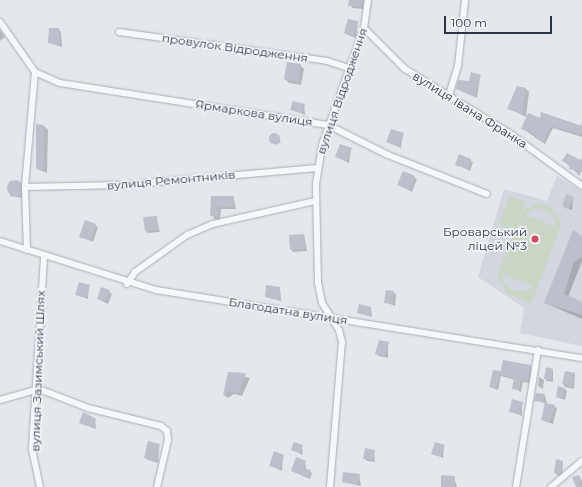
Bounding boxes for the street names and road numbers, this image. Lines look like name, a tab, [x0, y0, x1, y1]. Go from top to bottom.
street label: вулиця Відродження	[314, 26, 370, 156]
street label: провулок Відродження	[161, 31, 309, 65]
street label: вулиця Івана Франка	[410, 69, 530, 151]
street label: Ярмаркова вулиця	[194, 97, 314, 129]
street label: вулиця Ремонтників	[106, 167, 236, 193]
street label: вулиця Зазимський Шлях	[28, 290, 48, 452]
street label: Благодатна вулиця	[228, 295, 348, 327]

